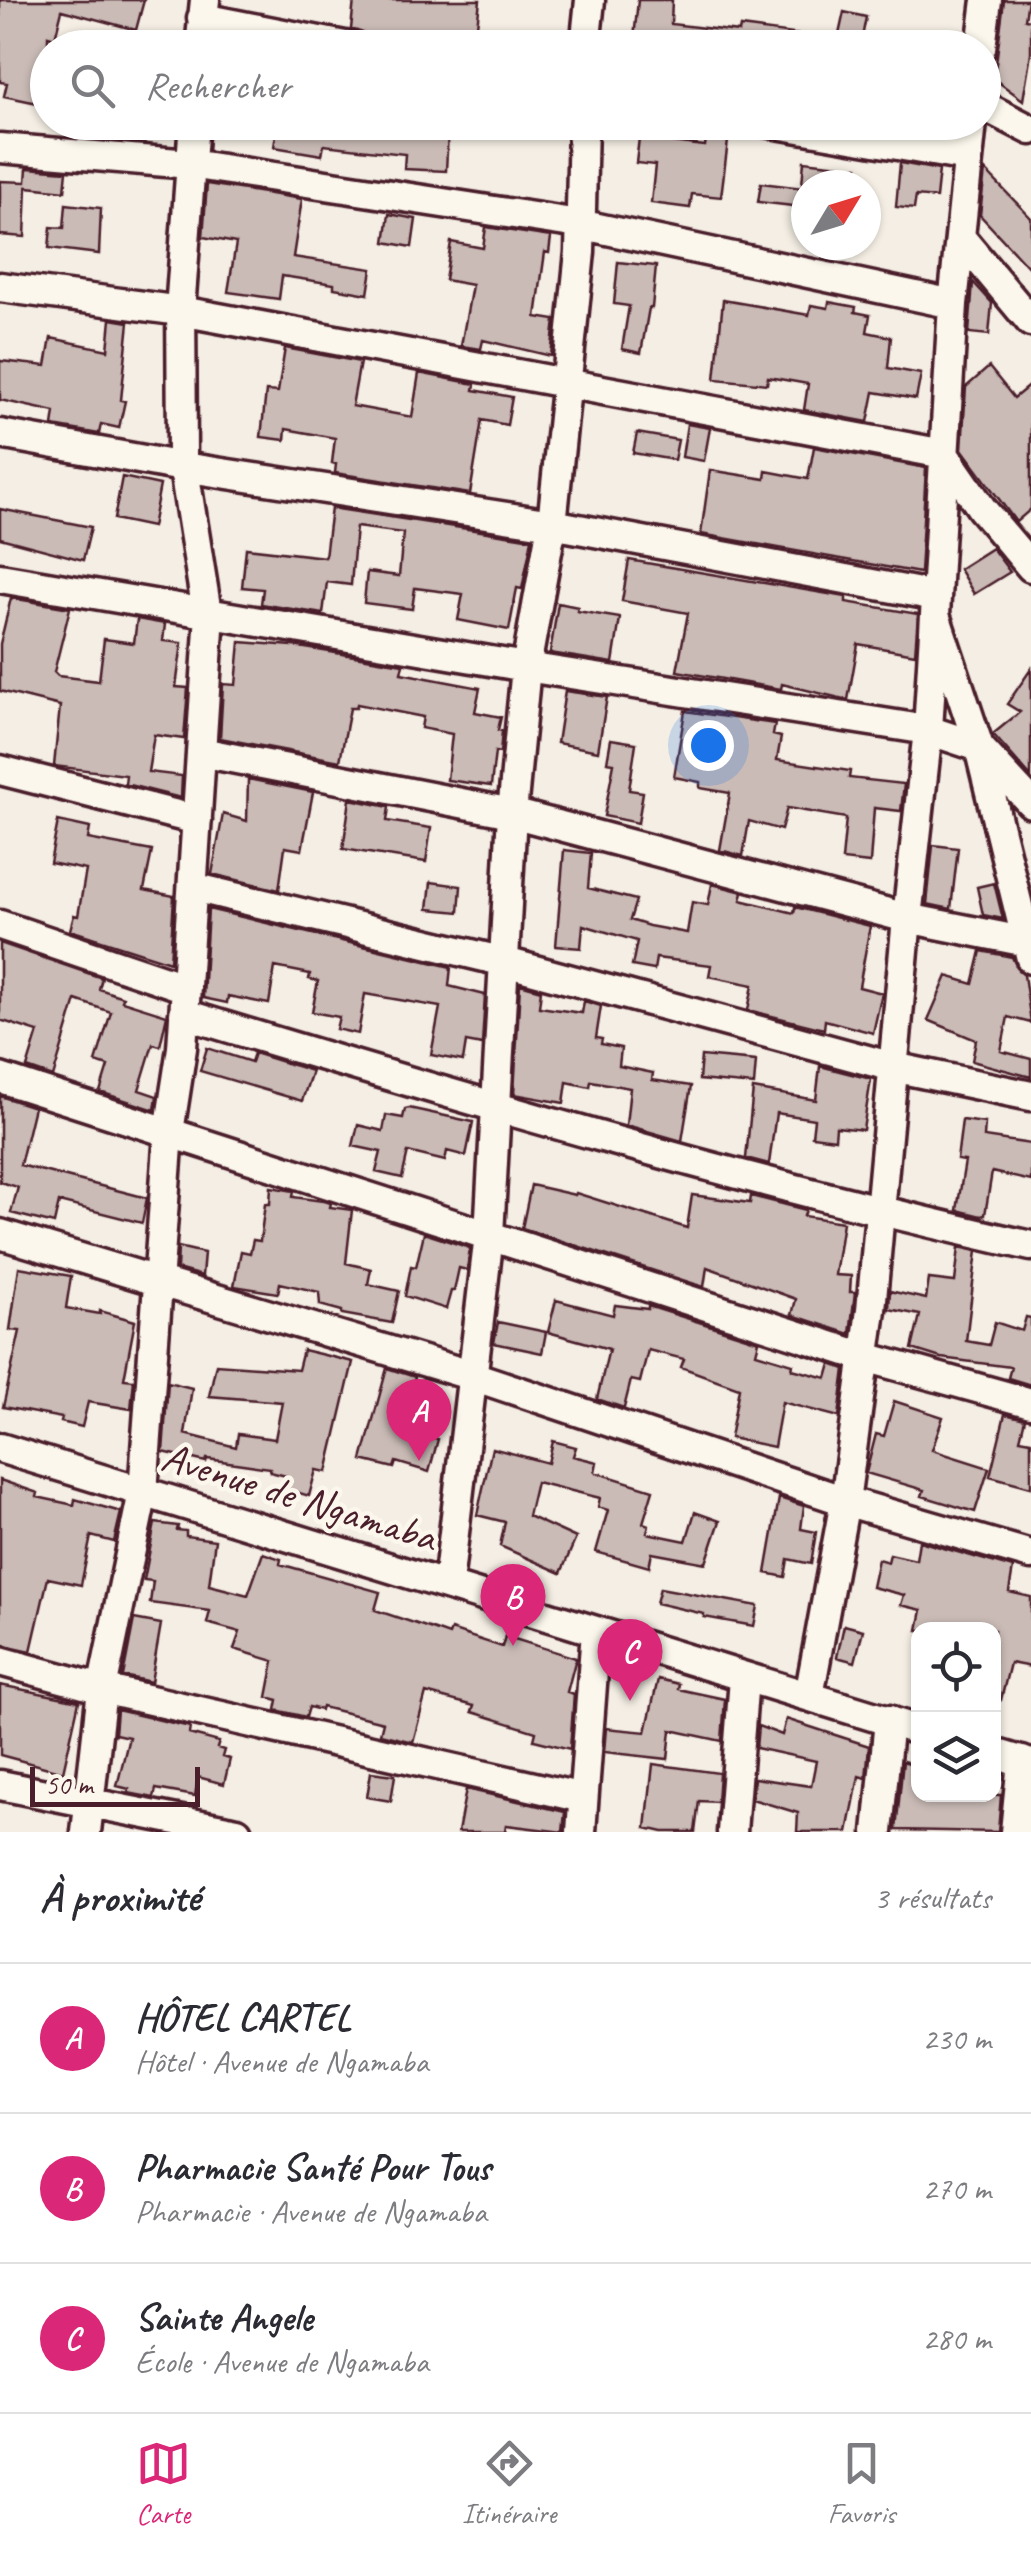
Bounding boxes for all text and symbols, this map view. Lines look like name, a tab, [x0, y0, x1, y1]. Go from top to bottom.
search box	[30, 30, 1001, 140]
icon: search	[65, 58, 120, 113]
text: Rechercher	[145, 62, 291, 109]
north arrow	[791, 170, 881, 260]
your location	[683, 720, 734, 771]
pin: A	[386, 1378, 452, 1461]
street label: Avenue de Ngamaba	[156, 1430, 445, 1565]
pin: B	[480, 1564, 546, 1646]
pin: C	[598, 1618, 662, 1701]
map controls	[911, 1622, 1001, 1802]
button: locate	[911, 1622, 1001, 1712]
button: layers	[911, 1712, 1001, 1802]
scale bar	[30, 1762, 200, 1806]
text: 50 m	[45, 1767, 93, 1802]
text: À proximité	[40, 1871, 200, 1924]
text: 3 résultats	[874, 1877, 991, 1918]
text: HÔTEL CARTEL	[135, 1994, 350, 2041]
text: A	[64, 2018, 81, 2059]
text: 230 m	[922, 2018, 991, 2059]
text: Hôtel · Avenue de Ngamaba	[135, 2041, 428, 2082]
text: Pharmacie Santé Pour Tous	[135, 2144, 491, 2191]
text: B	[64, 2168, 81, 2209]
text: 270 m	[922, 2168, 991, 2209]
text: Pharmacie · Avenue de Ngamaba	[135, 2191, 487, 2232]
text: Sainte Angele	[135, 2294, 313, 2341]
text: C	[65, 2318, 80, 2359]
text: 280 m	[922, 2318, 991, 2359]
text: École · Avenue de Ngamaba	[135, 2341, 429, 2382]
tab: Carte	[136, 2436, 191, 2531]
tab: Itinéraire	[462, 2436, 556, 2531]
tab: Favoris	[828, 2436, 895, 2531]

